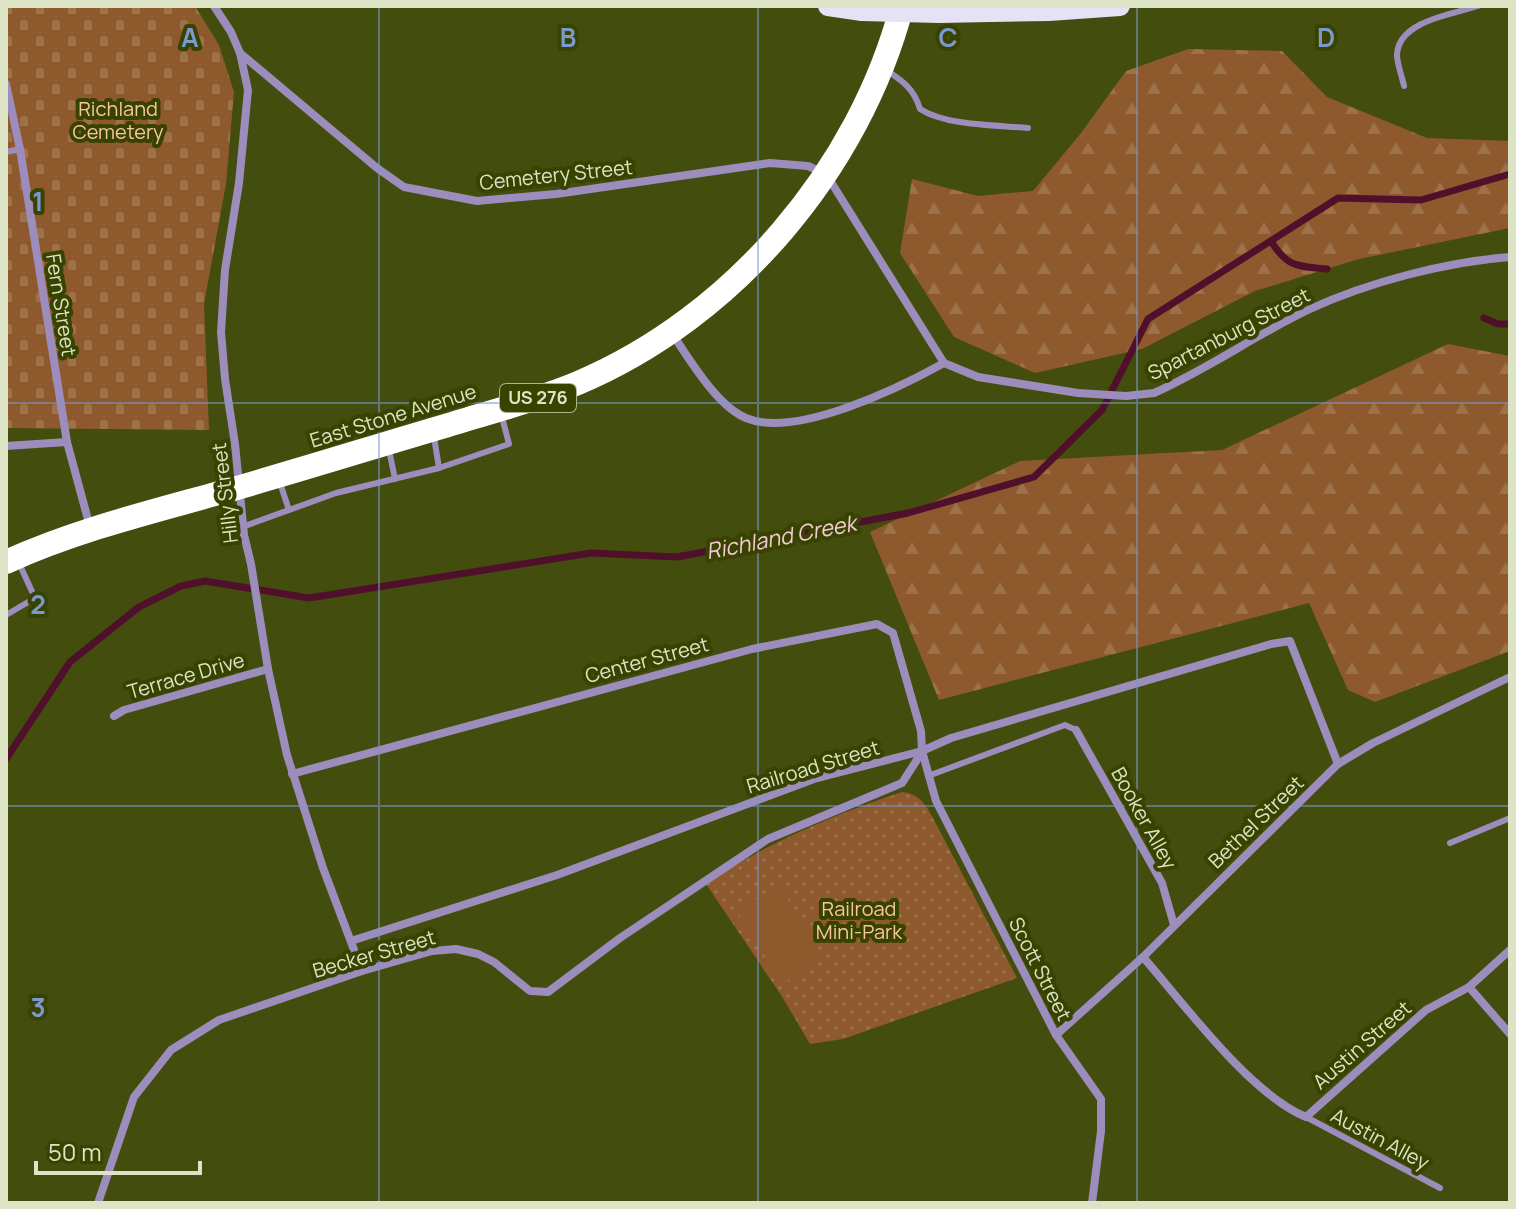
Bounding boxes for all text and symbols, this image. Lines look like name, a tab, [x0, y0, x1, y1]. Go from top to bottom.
text: A	[181, 19, 199, 55]
text: B	[560, 19, 576, 55]
text: C	[938, 19, 958, 55]
text: D	[1317, 19, 1335, 55]
park label: Richland Cemetery	[72, 95, 164, 145]
street label: Cemetery Street	[478, 153, 634, 196]
text: 1	[32, 183, 44, 219]
street label: Fern Street	[40, 252, 83, 358]
street label: Spartanburg Street	[1143, 281, 1314, 386]
street label: East Stone Avenue	[306, 377, 479, 454]
road number: US 276	[500, 384, 576, 412]
street label: Hilly Street	[205, 441, 244, 545]
water label: Richland Creek	[703, 507, 862, 566]
text: 2	[30, 586, 46, 622]
street label: Center Street	[582, 630, 712, 689]
street label: Terrace Drive	[124, 646, 247, 705]
street label: Railroad Street	[743, 733, 883, 800]
street label: Booker Alley	[1105, 762, 1184, 874]
street label: Bethel Street	[1202, 769, 1309, 874]
park label: Railroad Mini-Park	[816, 895, 903, 945]
street label: Scott Street	[1003, 913, 1078, 1025]
street label: Becker Street	[309, 923, 438, 984]
text: 3	[30, 989, 46, 1025]
street label: Austin Street	[1307, 994, 1417, 1095]
street label: Austin Alley	[1326, 1101, 1434, 1176]
scale bar	[36, 1125, 200, 1175]
text: 50 m	[48, 1135, 102, 1168]

